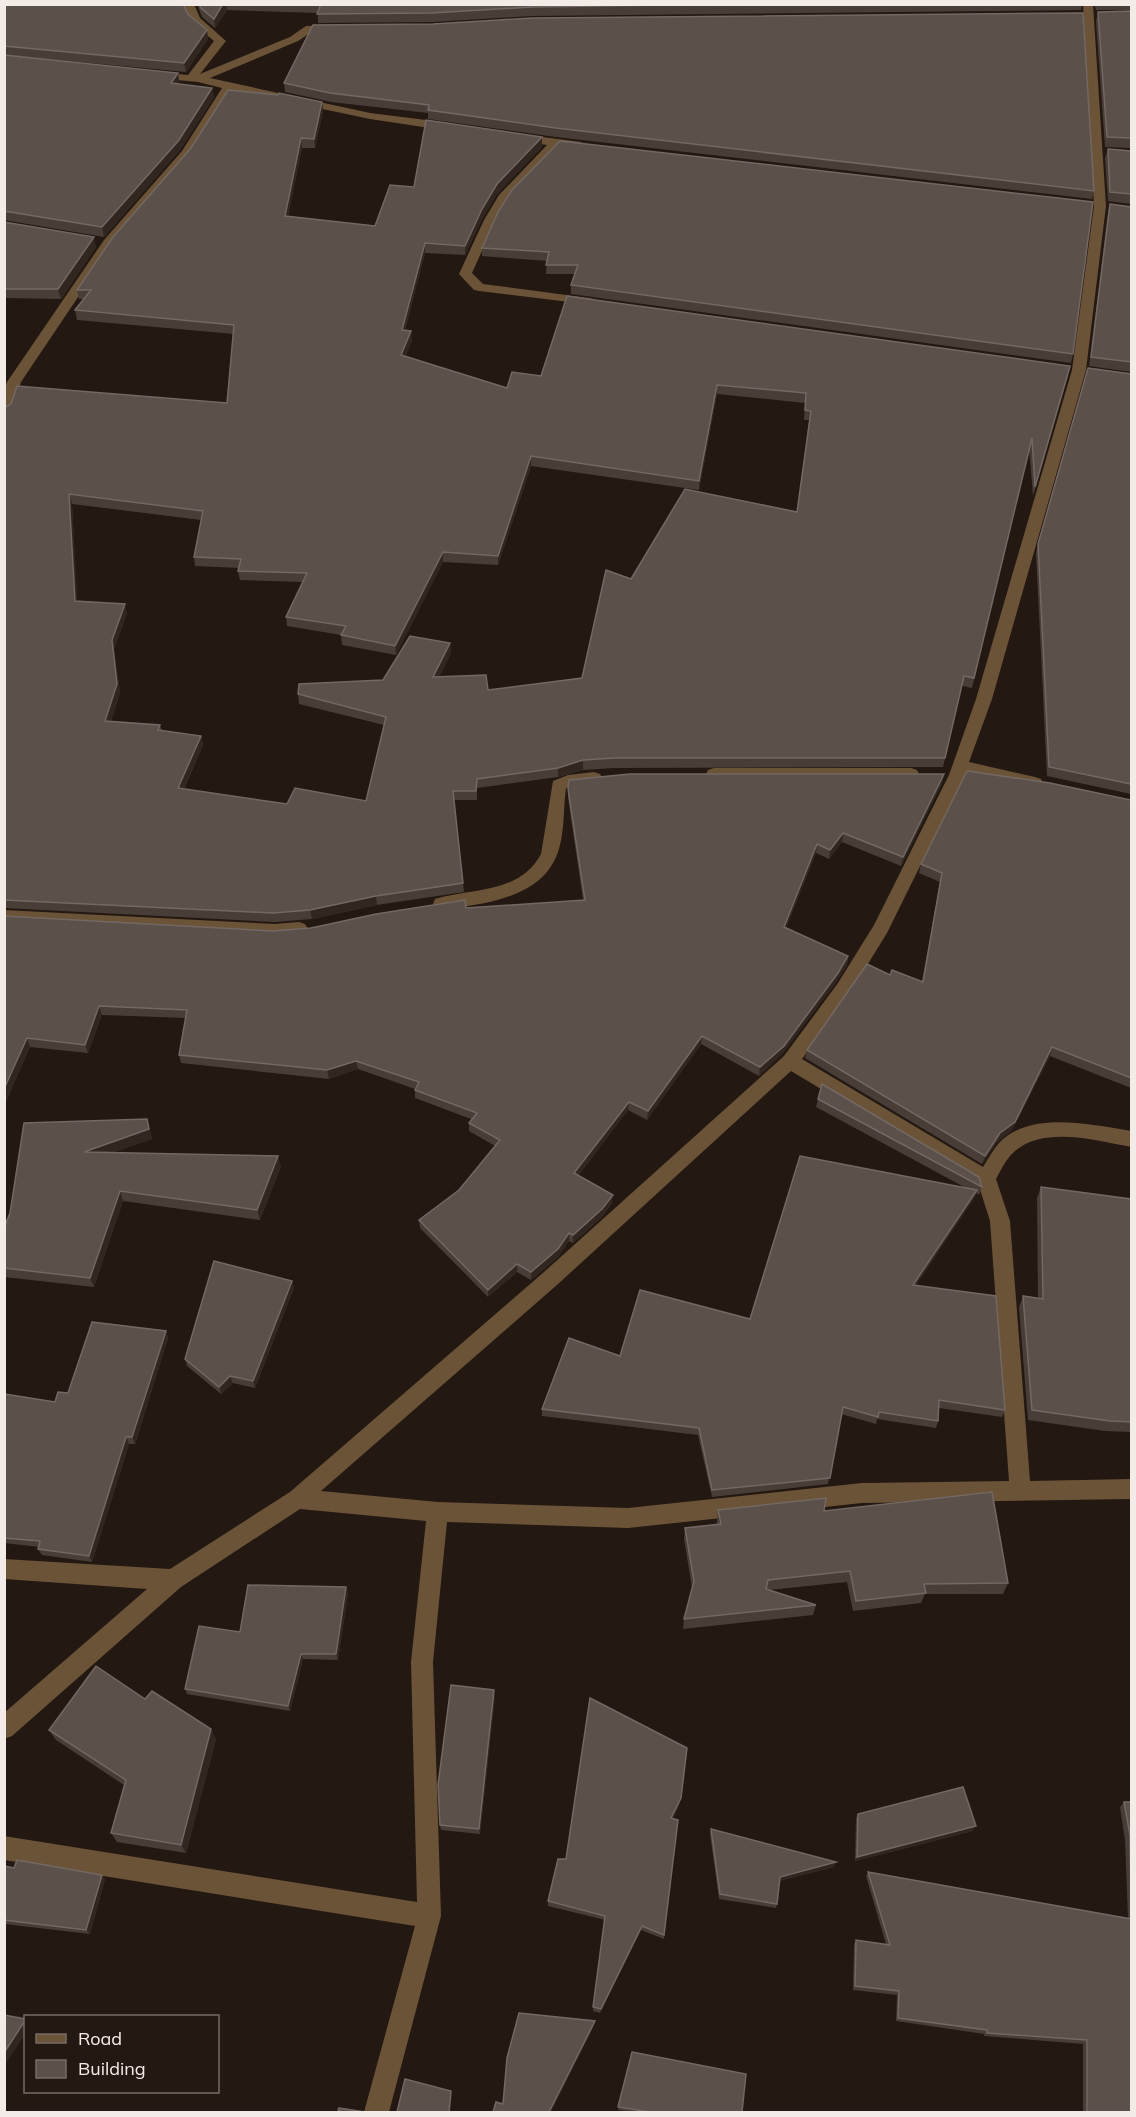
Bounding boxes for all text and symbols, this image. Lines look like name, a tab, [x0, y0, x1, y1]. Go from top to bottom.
legend	[24, 2015, 219, 2093]
text: Road	[78, 2027, 122, 2050]
text: Building	[78, 2057, 146, 2080]

